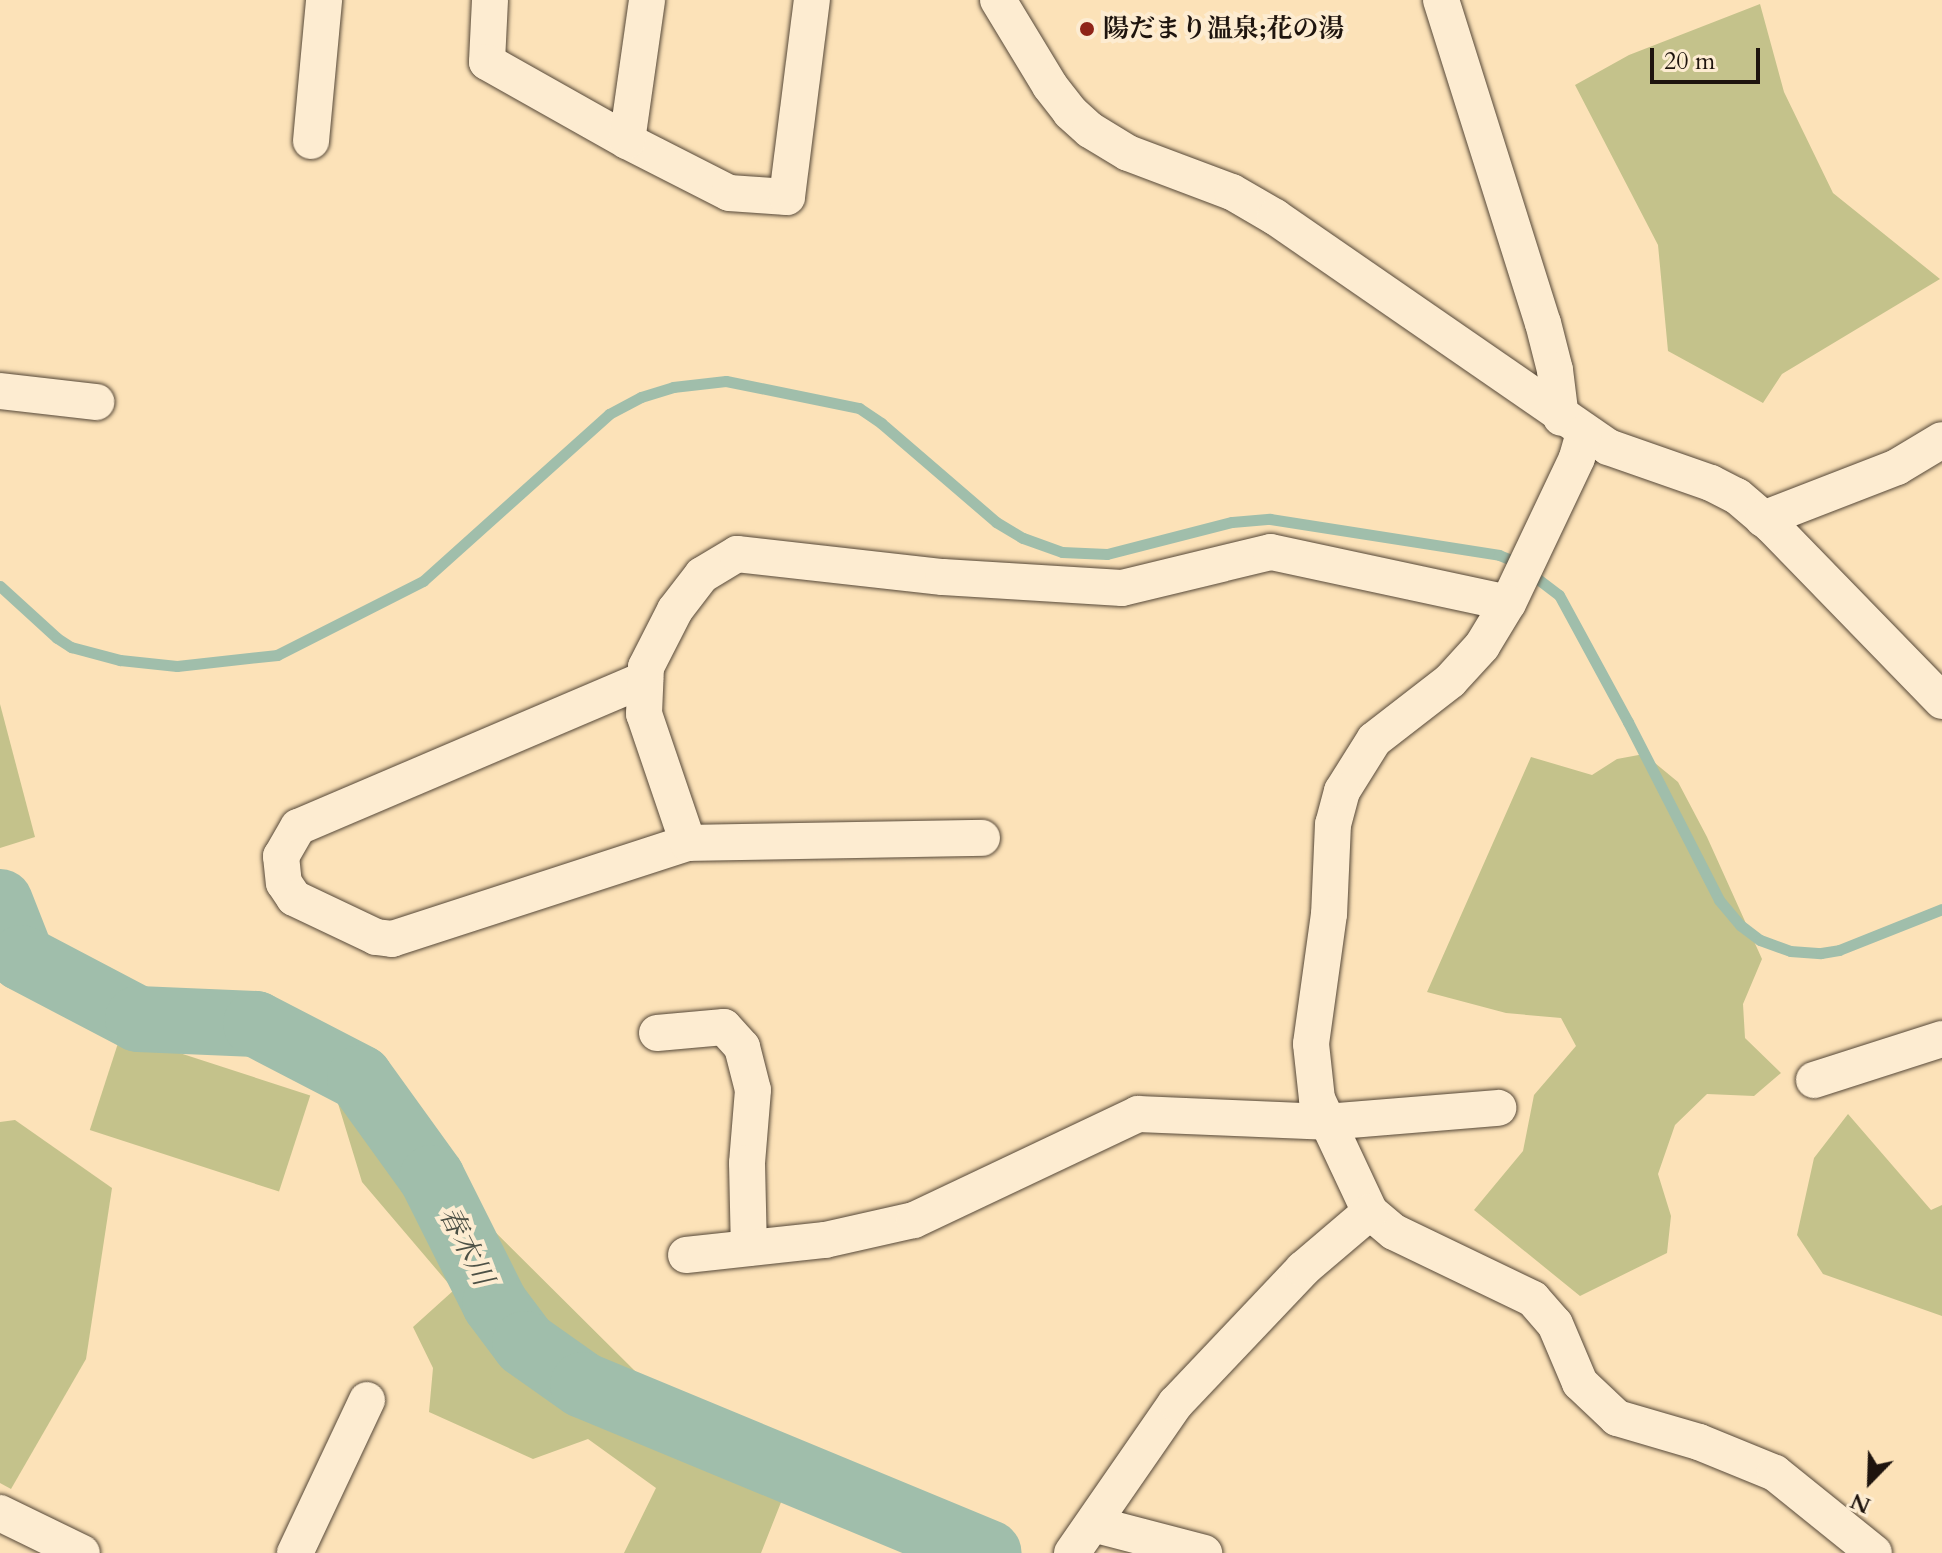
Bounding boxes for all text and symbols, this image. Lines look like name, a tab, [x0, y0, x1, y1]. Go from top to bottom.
place label: 陽だまり温泉;花の湯	[1103, 13, 1345, 45]
marker: 陽だまり温泉;花の湯	[1078, 20, 1096, 38]
scale bar	[1654, 32, 1764, 82]
text: 20 m	[1664, 45, 1715, 78]
water label: 春木川	[432, 1201, 500, 1291]
north arrow	[1830, 1441, 1910, 1521]
text: N	[1846, 1486, 1875, 1521]

